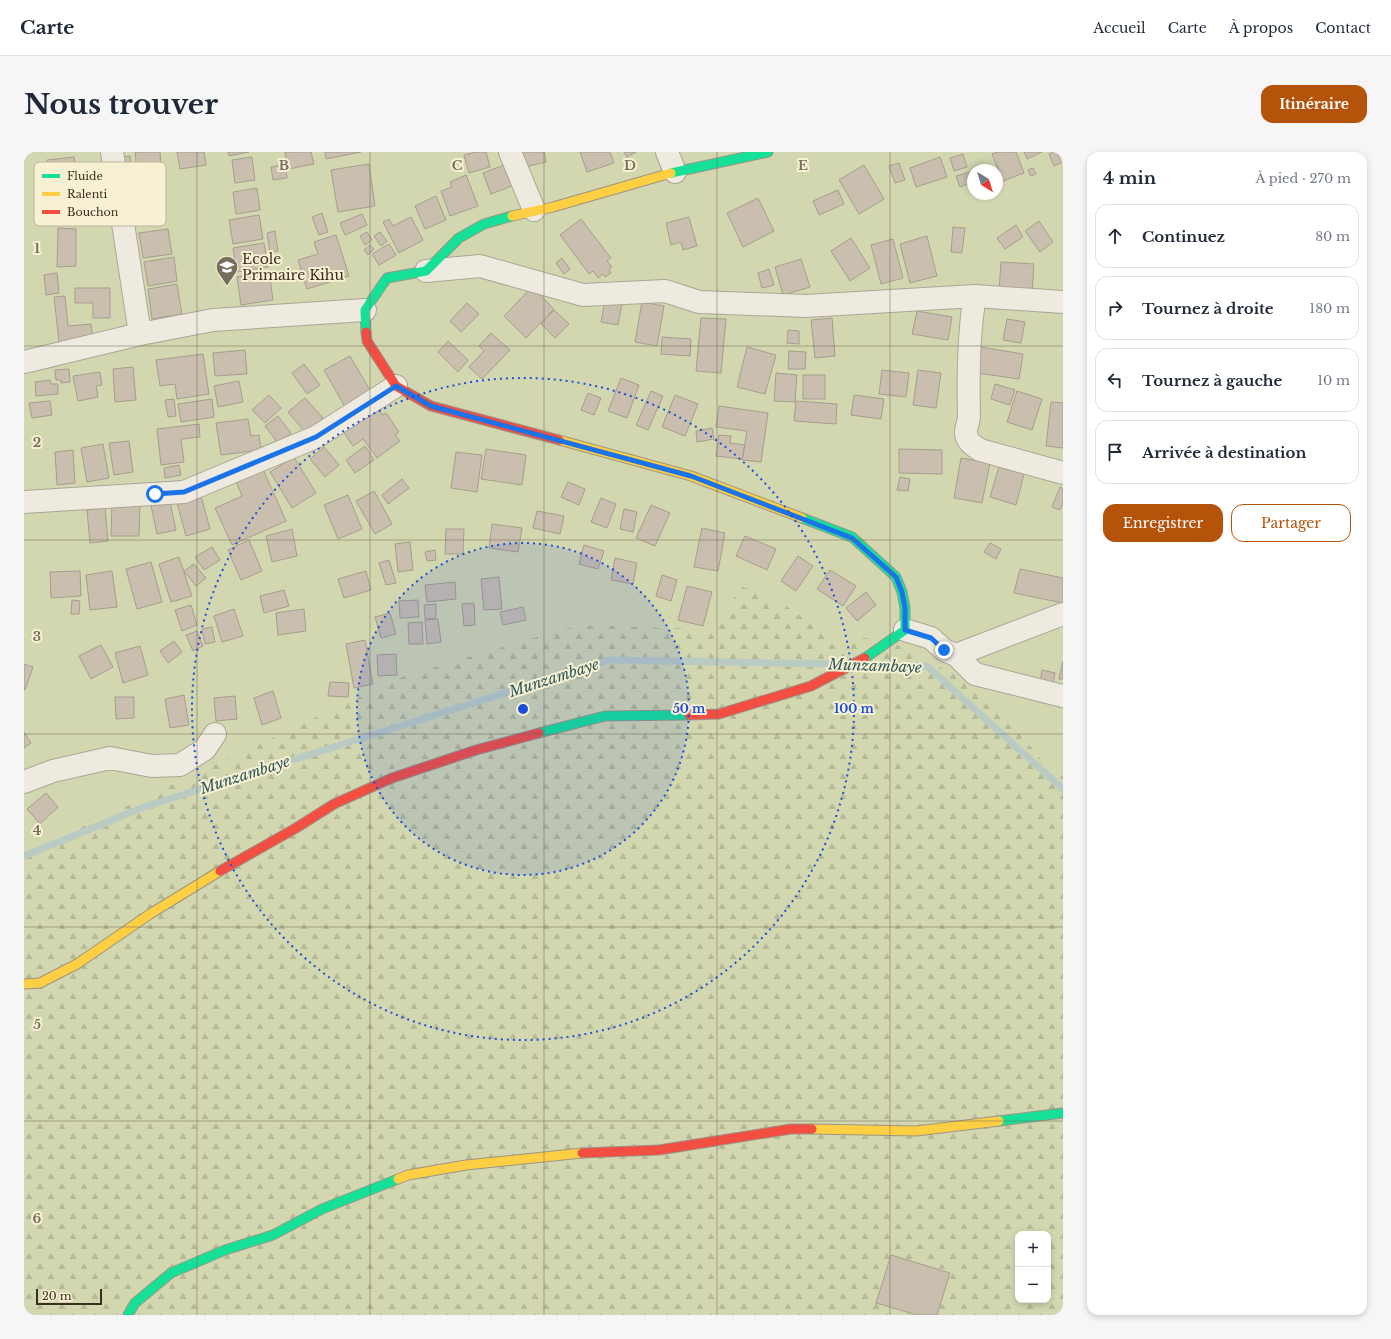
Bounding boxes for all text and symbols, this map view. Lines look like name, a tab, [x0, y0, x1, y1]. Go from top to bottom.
text: Carte	[20, 16, 74, 39]
text: Accueil	[1093, 19, 1146, 37]
text: Carte	[1168, 19, 1207, 37]
text: À propos	[1229, 19, 1293, 37]
text: Contact	[1315, 19, 1371, 37]
button: Itinéraire	[1261, 85, 1367, 123]
text: Nous trouver	[24, 87, 218, 122]
text: B	[279, 157, 289, 174]
text: C	[452, 157, 463, 174]
text: D	[624, 157, 636, 174]
text: E	[798, 157, 808, 174]
legend	[34, 162, 166, 226]
north arrow	[967, 164, 1003, 200]
text: 4 min	[1103, 168, 1156, 189]
text: Fluide	[67, 169, 103, 183]
text: À pied · 270 m	[1256, 170, 1351, 187]
text: Ralenti	[67, 187, 107, 201]
text: Bouchon	[67, 205, 119, 219]
icon: ahead	[1104, 225, 1126, 247]
text: Continuez	[1142, 227, 1225, 246]
text: 80 m	[1315, 228, 1350, 245]
text: 1	[34, 240, 40, 257]
place label: Ecole Primaire Kihu	[242, 250, 344, 284]
school or university icon: Ecole Primaire Kihu	[214, 254, 240, 287]
icon: right	[1104, 297, 1126, 319]
text: Tournez à droite	[1142, 299, 1274, 318]
text: 180 m	[1309, 300, 1350, 317]
icon: left	[1104, 369, 1126, 391]
text: Tournez à gauche	[1142, 371, 1282, 390]
text: 10 m	[1317, 372, 1350, 389]
text: 2	[33, 434, 41, 451]
icon: arrive	[1104, 441, 1126, 463]
text: Arrivée à destination	[1142, 443, 1306, 462]
route start	[146, 485, 164, 503]
button: Enregistrer	[1103, 504, 1223, 542]
button: Partager	[1231, 504, 1351, 542]
text: 3	[33, 628, 41, 645]
route end	[935, 641, 953, 659]
water label: Munzambaye	[505, 654, 601, 701]
water label: Munzambaye	[827, 654, 922, 677]
text: 50 m	[673, 701, 706, 716]
text: 100 m	[834, 701, 875, 716]
centre of rings	[516, 702, 530, 716]
water label: Munzambaye	[196, 751, 292, 798]
text: 4	[33, 822, 42, 839]
text: 5	[33, 1016, 41, 1033]
text: 6	[33, 1210, 42, 1227]
map controls	[1015, 1231, 1051, 1303]
button: +	[1015, 1231, 1051, 1267]
button: −	[1015, 1267, 1051, 1303]
scale bar	[36, 1287, 102, 1306]
text: 20 m	[42, 1289, 72, 1303]

